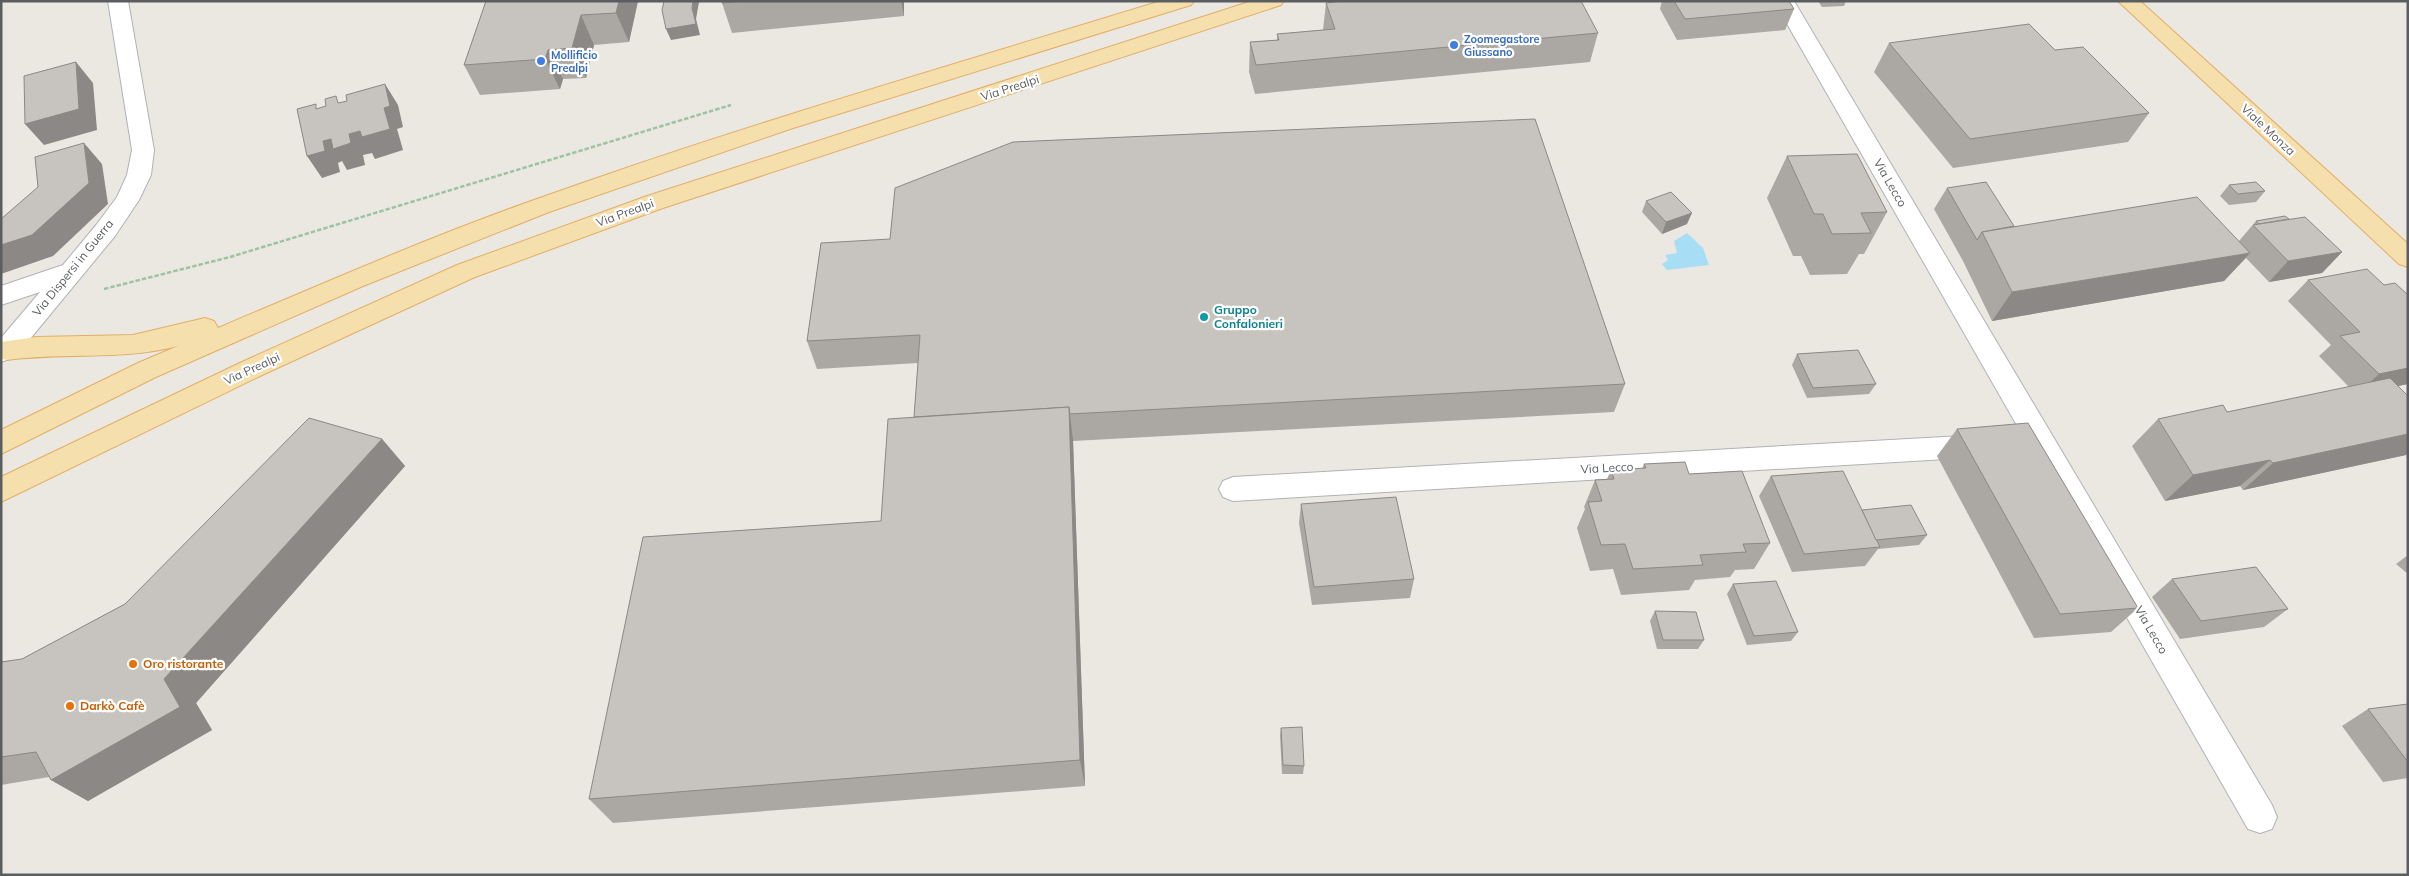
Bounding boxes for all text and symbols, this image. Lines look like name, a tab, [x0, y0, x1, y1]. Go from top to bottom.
place label: Zoomegastore Giussano	[1464, 32, 1539, 59]
marker: Zoomegastore Giussano	[1448, 39, 1460, 51]
place label: Mollificio Prealpi	[551, 48, 598, 75]
marker: Mollificio Prealpi	[535, 55, 547, 67]
street label: Via Prealpi	[979, 71, 1041, 104]
street label: Viale Monza	[2238, 101, 2299, 158]
street label: Via Lecco	[1871, 156, 1910, 210]
street label: Via Prealpi	[594, 195, 656, 230]
street label: Via Dispersi in Guerra	[29, 216, 116, 319]
place label: Gruppo Confalonieri	[1214, 302, 1283, 331]
marker: Gruppo Confalonieri	[1198, 311, 1210, 323]
street label: Via Prealpi	[221, 349, 282, 388]
street label: Via Lecco	[1580, 459, 1634, 476]
street label: Via Lecco	[2132, 603, 2171, 657]
place label: Oro ristorante	[143, 656, 224, 671]
marker: Oro ristorante	[127, 658, 139, 670]
place label: Darkò Cafè	[80, 698, 145, 713]
marker: Darkò Cafè	[64, 700, 76, 712]

